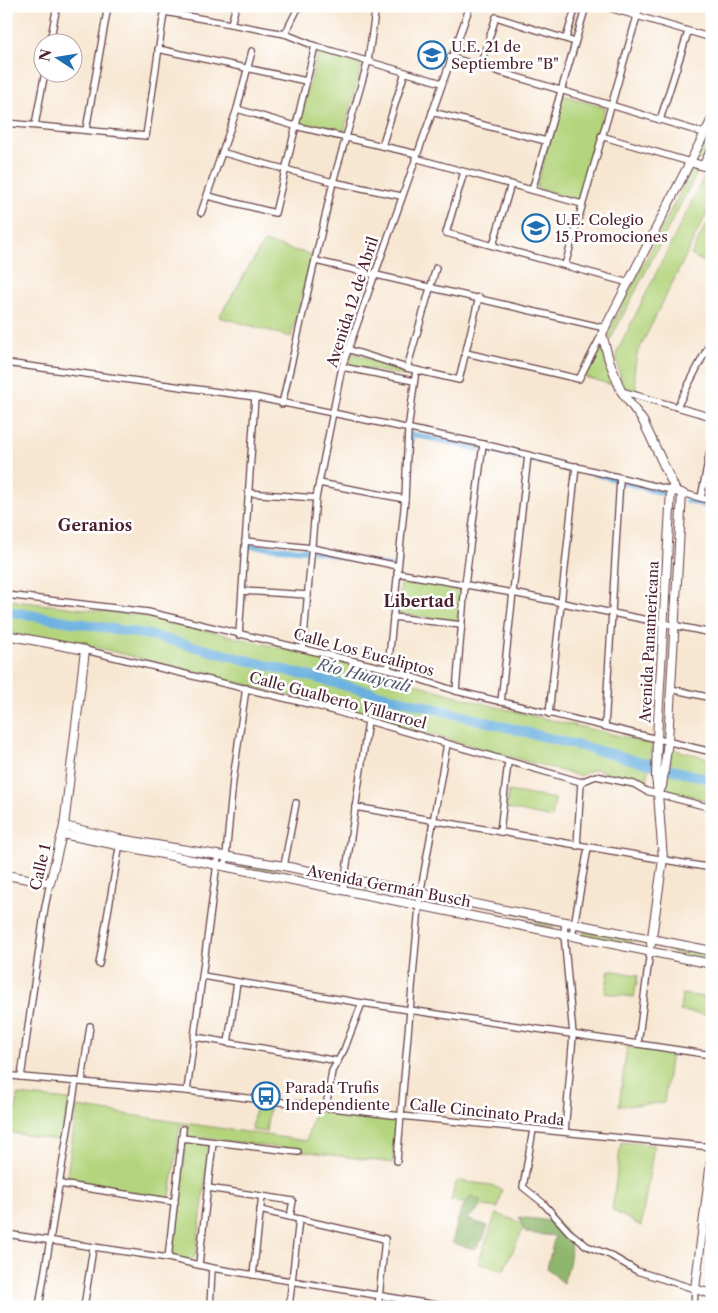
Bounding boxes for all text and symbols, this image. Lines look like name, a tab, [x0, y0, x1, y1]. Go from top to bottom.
north arrow	[32, 32, 82, 82]
place label: U.E. 21 de Septiembre "B"	[451, 37, 559, 73]
school or university icon: U.E. 21 de Septiembre "B"	[417, 40, 447, 70]
text: N	[35, 47, 55, 63]
place label: U.E. Colegio 15 Promociones	[555, 210, 668, 246]
school or university icon: U.E. Colegio 15 Promociones	[521, 213, 551, 243]
street label: Avenida 12 de Abril	[322, 234, 382, 371]
district label: Geranios	[58, 515, 132, 535]
street label: Avenida Panamericana	[635, 560, 663, 725]
district label: Libertad	[384, 591, 455, 611]
street label: Calle Los Eucaliptos	[292, 624, 436, 680]
water label: Río Huayculi	[313, 653, 414, 697]
street label: Calle Gualberto Villarroel	[247, 667, 429, 733]
street label: Calle 1	[25, 841, 55, 892]
street label: Avenida Germán Busch	[304, 861, 473, 911]
place label: Parada Trufis Independiente	[285, 1078, 390, 1114]
bus stop icon: Parada Trufis Independiente	[251, 1081, 281, 1111]
street label: Calle Cincinato Prada	[409, 1094, 565, 1130]

